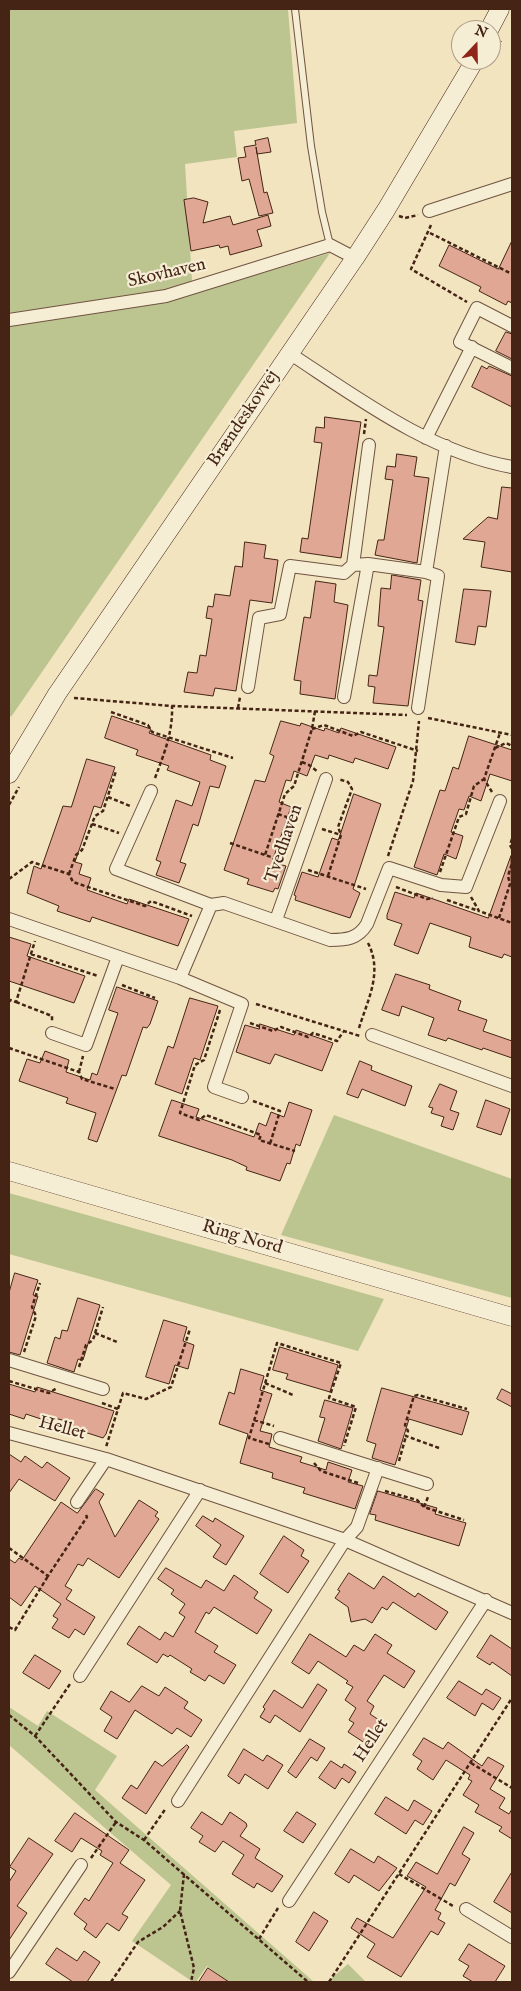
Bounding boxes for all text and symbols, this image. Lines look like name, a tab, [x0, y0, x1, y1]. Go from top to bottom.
north arrow	[451, 20, 501, 70]
text: N	[472, 21, 490, 43]
street label: Skovhaven	[126, 255, 208, 293]
street label: Brændeskovvej	[204, 367, 284, 471]
street label: Tvedhaven	[262, 802, 308, 886]
street label: Ring Nord	[199, 1216, 285, 1260]
street label: Hellet	[36, 1412, 88, 1446]
street label: Hellet	[350, 1715, 394, 1767]

